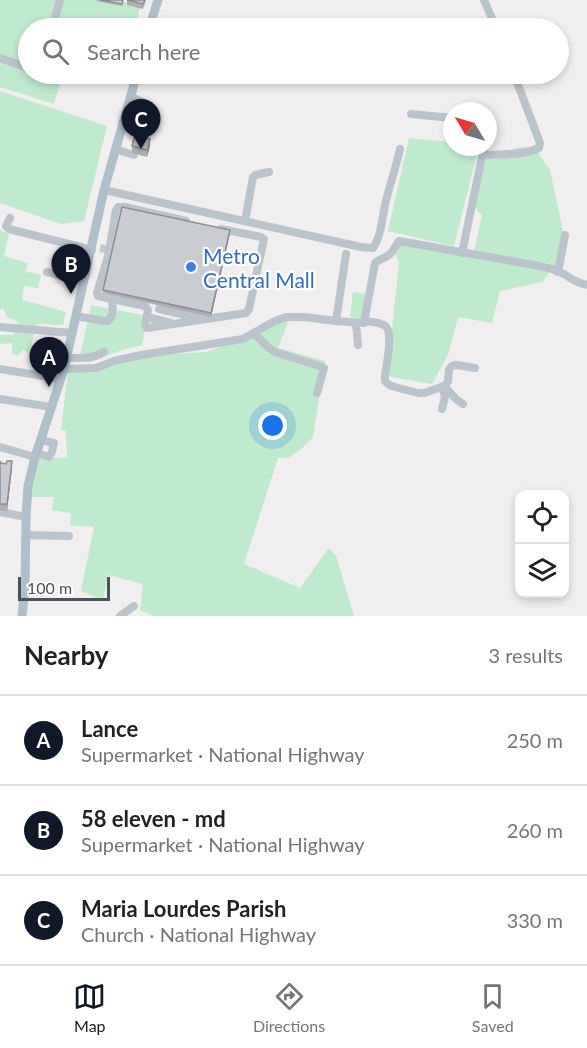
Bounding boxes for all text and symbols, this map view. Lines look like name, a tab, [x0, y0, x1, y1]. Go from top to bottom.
search box	[18, 18, 569, 84]
icon: search	[39, 35, 72, 68]
text: Search here	[87, 38, 200, 65]
pin: C	[122, 100, 160, 149]
north arrow	[443, 102, 497, 156]
place label: Metro Central Mall	[203, 243, 315, 292]
pin: B	[52, 244, 90, 294]
marker: Metro Central Mall	[184, 260, 198, 274]
pin: A	[29, 338, 68, 387]
your location	[258, 411, 287, 440]
map controls	[515, 490, 569, 598]
button: locate	[515, 490, 569, 544]
button: layers	[515, 544, 569, 598]
scale bar	[18, 574, 110, 602]
text: 100 m	[27, 578, 72, 597]
text: Nearby	[24, 639, 109, 671]
text: 3 results	[488, 643, 563, 667]
text: Lance	[81, 715, 138, 742]
text: A	[37, 728, 50, 752]
text: 250 m	[507, 728, 563, 752]
text: Supermarket · National Highway	[81, 742, 365, 766]
text: 58 eleven - md	[81, 805, 226, 832]
text: B	[37, 818, 50, 842]
text: 260 m	[507, 818, 563, 842]
text: Supermarket · National Highway	[81, 832, 365, 856]
text: Maria Lourdes Parish	[81, 895, 286, 922]
text: C	[37, 908, 50, 932]
text: 330 m	[507, 908, 563, 932]
text: Church · National Highway	[81, 922, 316, 946]
tab: Map	[73, 980, 106, 1035]
tab: Directions	[253, 980, 325, 1035]
tab: Saved	[472, 980, 514, 1035]

